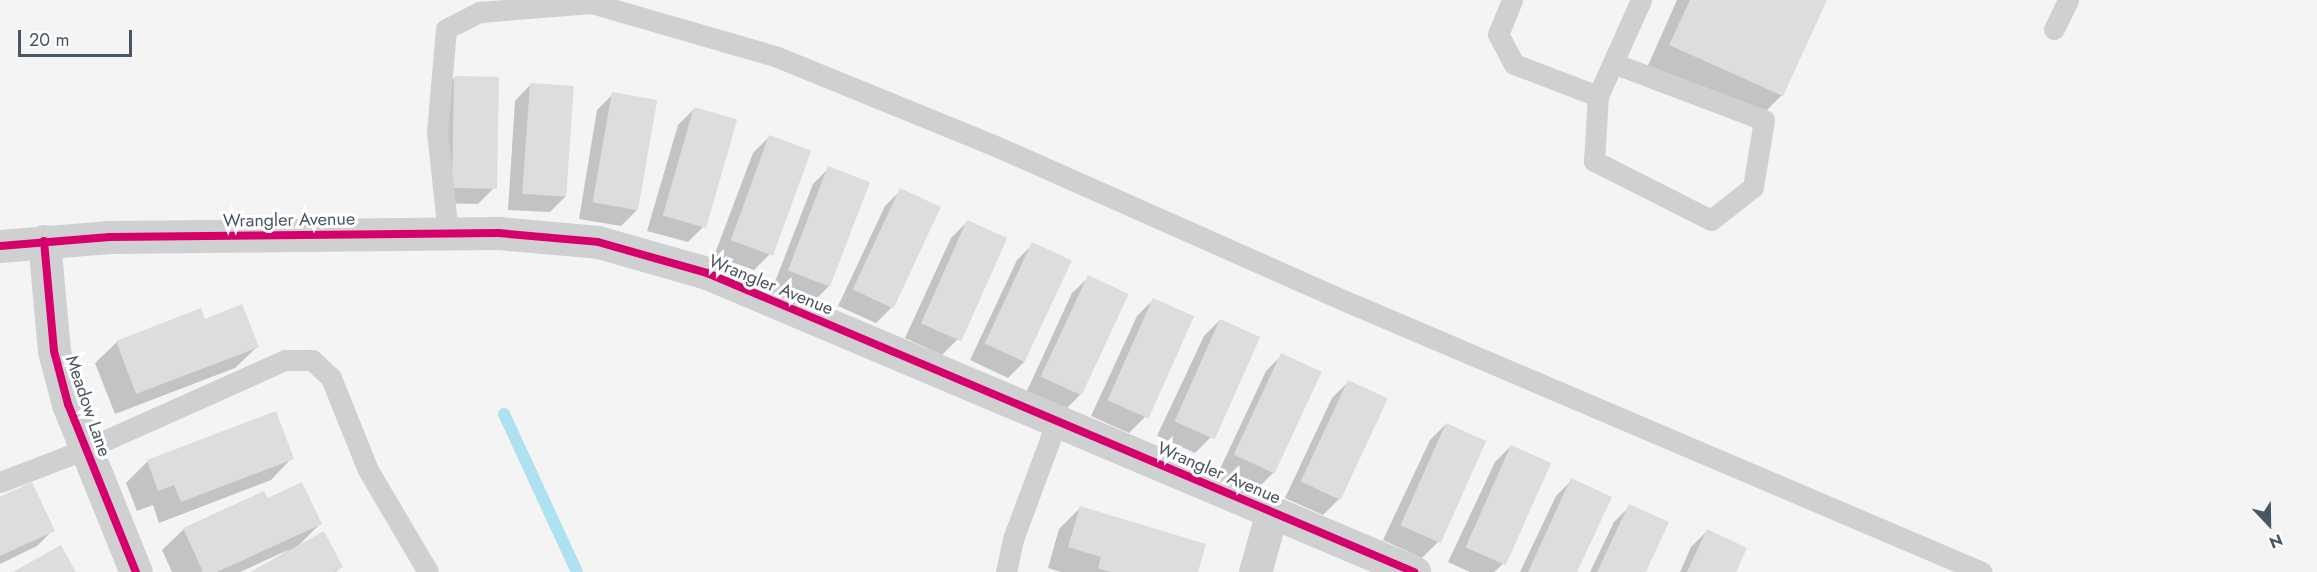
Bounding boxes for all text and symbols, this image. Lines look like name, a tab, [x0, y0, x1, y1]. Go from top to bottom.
scale bar	[21, 18, 135, 56]
text: 20 m	[29, 27, 69, 53]
street label: Wrangler Avenue	[223, 208, 355, 232]
street label: Wrangler Avenue	[706, 250, 836, 320]
street label: Meadow Lane	[61, 353, 115, 459]
street label: Wrangler Avenue	[1154, 437, 1284, 509]
north arrow	[2239, 494, 2299, 554]
text: N	[2266, 528, 2286, 554]

